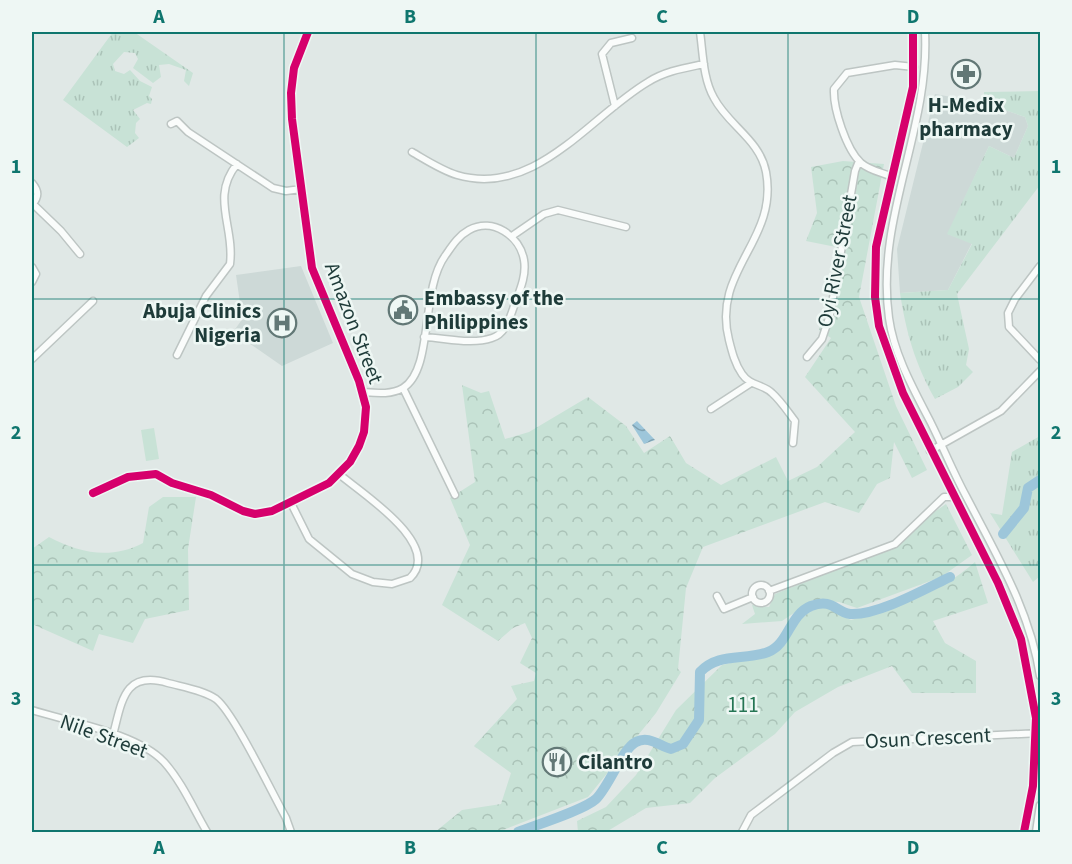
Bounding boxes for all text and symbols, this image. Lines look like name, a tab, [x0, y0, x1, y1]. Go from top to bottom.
text: A	[152, 3, 165, 31]
text: B	[404, 3, 416, 31]
text: C	[656, 3, 668, 31]
text: D	[907, 3, 919, 31]
pharmacy icon: H-Medix pharmacy	[950, 58, 982, 90]
place label: H-Medix pharmacy	[919, 90, 1013, 144]
text: 1	[11, 153, 21, 181]
text: 1	[1051, 153, 1061, 181]
street label: Oyi River Street	[809, 192, 865, 330]
street label: Amazon Street	[317, 258, 391, 388]
place label: Embassy of the Philippines	[424, 283, 564, 337]
public building icon: Embassy of the Philippines	[387, 294, 419, 326]
place label: Abuja Clinics Nigeria	[142, 296, 261, 350]
hospital icon: Abuja Clinics Nigeria	[266, 307, 298, 339]
text: 2	[11, 419, 21, 447]
text: 2	[1051, 419, 1061, 447]
text: 3	[11, 685, 21, 713]
text: 3	[1051, 685, 1061, 713]
park label: 111	[727, 690, 759, 720]
street label: Nile Street	[56, 706, 152, 766]
street label: Osun Crescent	[864, 720, 992, 756]
restaurant icon: Cilantro	[541, 746, 573, 778]
place label: Cilantro	[578, 747, 653, 777]
text: A	[152, 834, 165, 862]
text: B	[404, 834, 416, 862]
text: C	[656, 834, 668, 862]
text: D	[907, 834, 919, 862]

